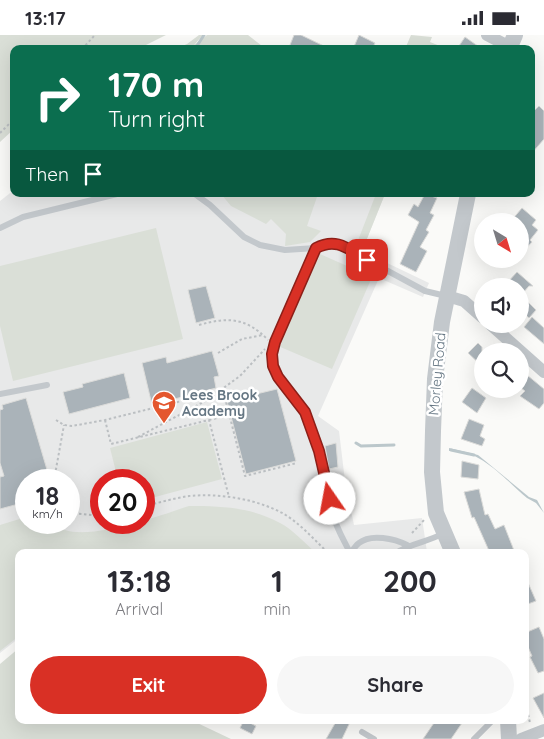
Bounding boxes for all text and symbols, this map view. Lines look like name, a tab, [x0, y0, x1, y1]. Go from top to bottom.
text: 13:17	[25, 6, 66, 30]
text: 170 m	[108, 62, 204, 106]
icon: right	[25, 65, 90, 130]
text: Turn right	[108, 105, 205, 133]
icon: arrive	[79, 160, 107, 188]
text: Then	[25, 162, 69, 186]
north arrow	[474, 213, 529, 267]
map controls	[474, 213, 529, 398]
pin	[346, 239, 388, 281]
icon: arrive	[353, 246, 381, 274]
button: sound	[474, 278, 529, 333]
street label: Morley Road	[424, 332, 450, 416]
button: search	[474, 343, 529, 398]
place label: Lees Brook Academy	[182, 386, 257, 420]
school or university icon: Lees Brook Academy	[151, 390, 177, 424]
speed limit sign: 20	[90, 469, 155, 534]
position arrow	[303, 472, 355, 524]
text: 18	[36, 480, 59, 511]
text: km/h	[32, 506, 63, 521]
text: 13:18	[107, 562, 171, 600]
text: 1	[271, 562, 283, 600]
text: 200	[383, 562, 437, 600]
text: Arrival	[115, 599, 163, 619]
text: min	[263, 599, 291, 619]
text: m	[403, 599, 417, 619]
button: Exit	[30, 656, 267, 714]
button: Share	[277, 656, 514, 714]

